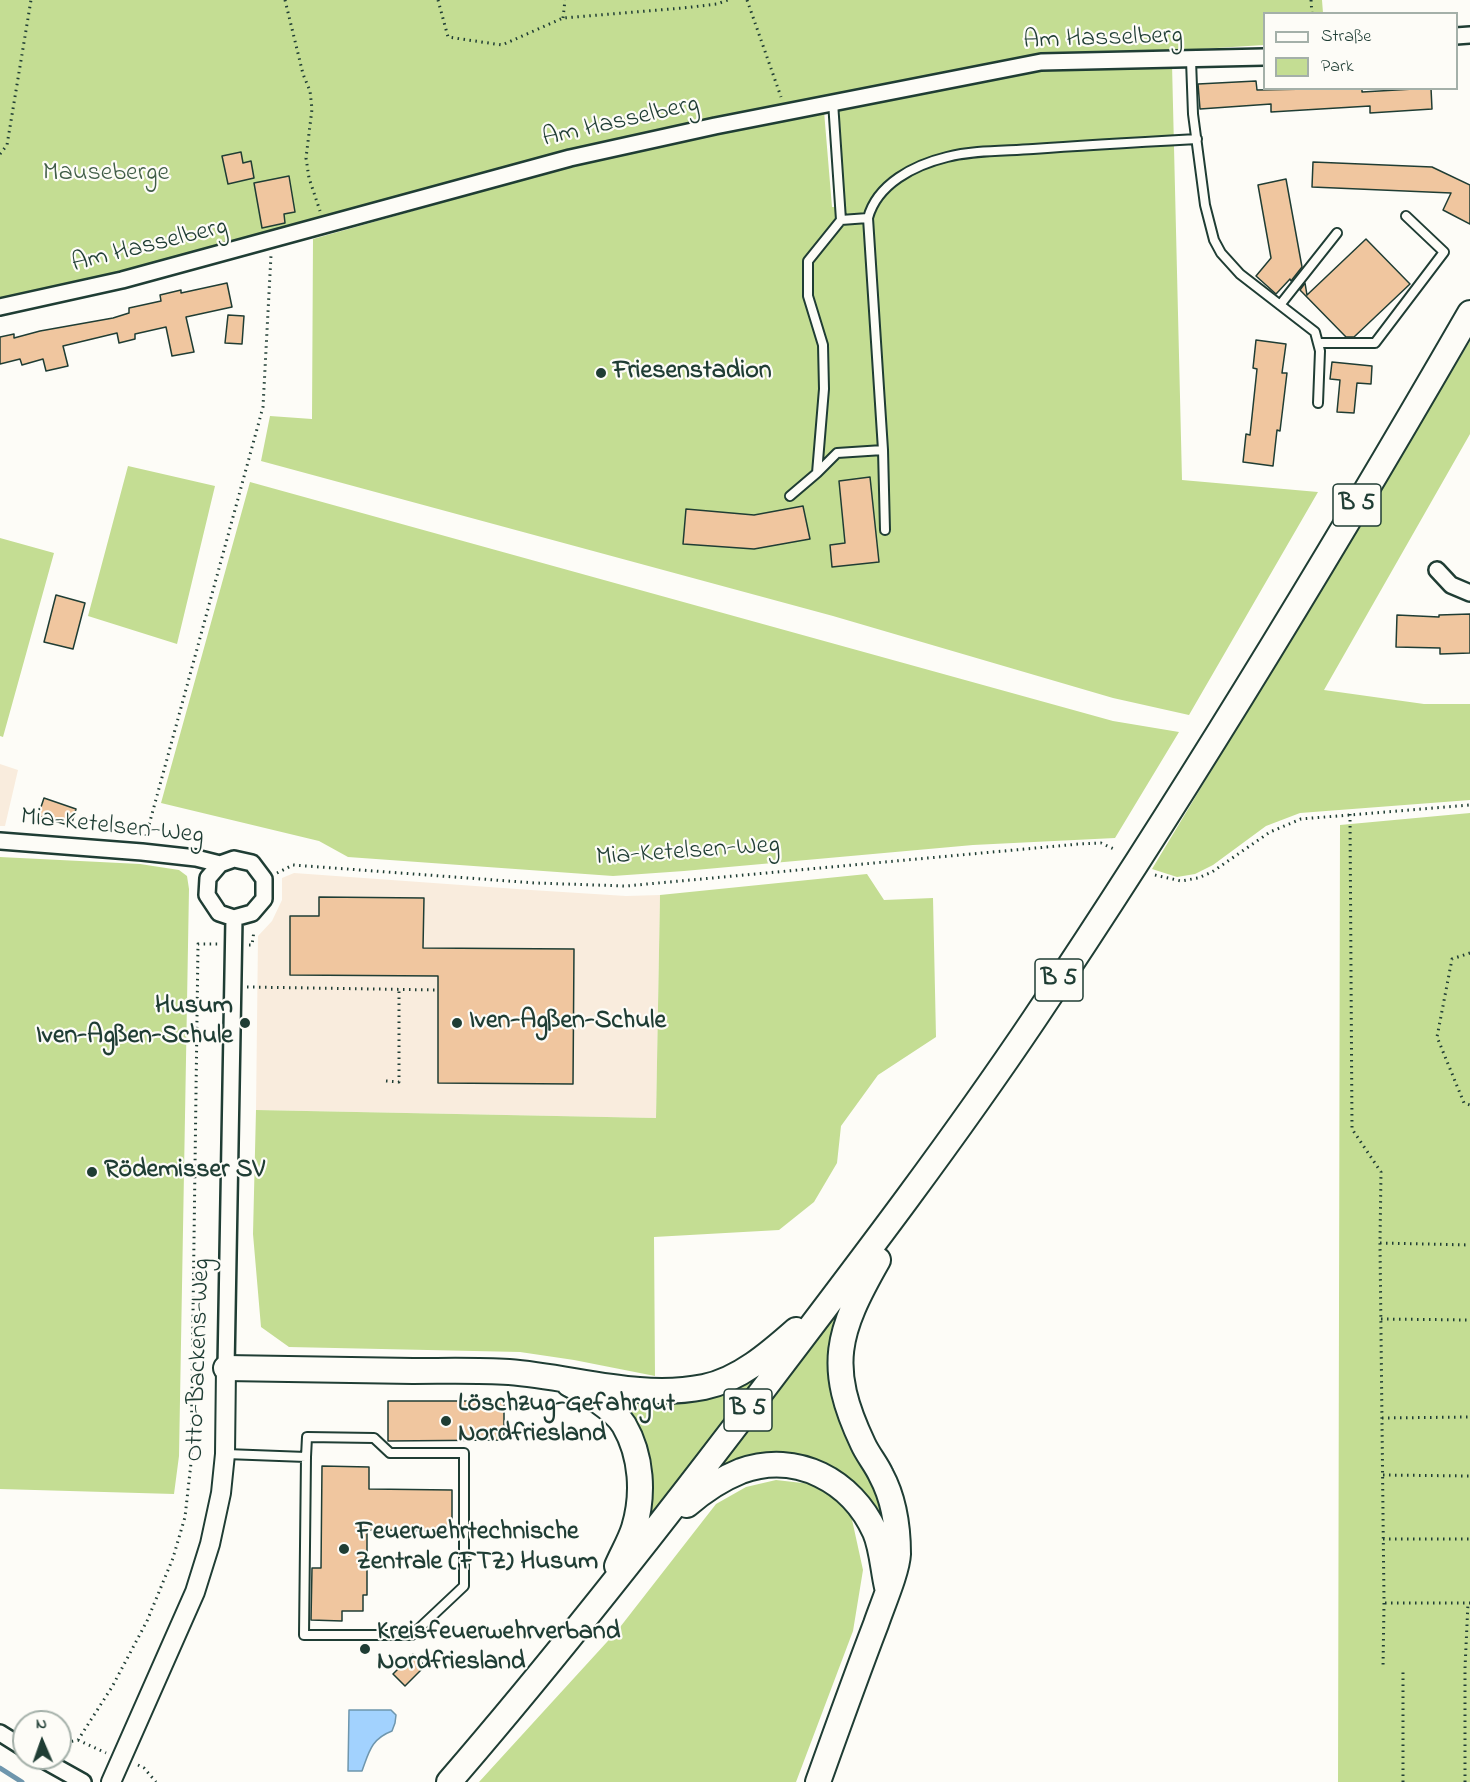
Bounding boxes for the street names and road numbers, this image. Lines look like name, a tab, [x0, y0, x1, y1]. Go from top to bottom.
street label: Am Hasselberg	[1023, 22, 1183, 58]
street label: Am Hasselberg	[540, 90, 702, 156]
street label: Am Hasselberg	[69, 213, 231, 281]
road number: B 5	[1333, 484, 1381, 526]
street label: Mia-Ketelsen-Weg	[19, 803, 205, 853]
street label: Mia-Ketelsen-Weg	[595, 831, 781, 875]
road number: B 5	[1035, 959, 1083, 1001]
street label: Otto-Backens-Weg	[181, 1258, 219, 1462]
road number: B 5	[724, 1389, 772, 1431]

